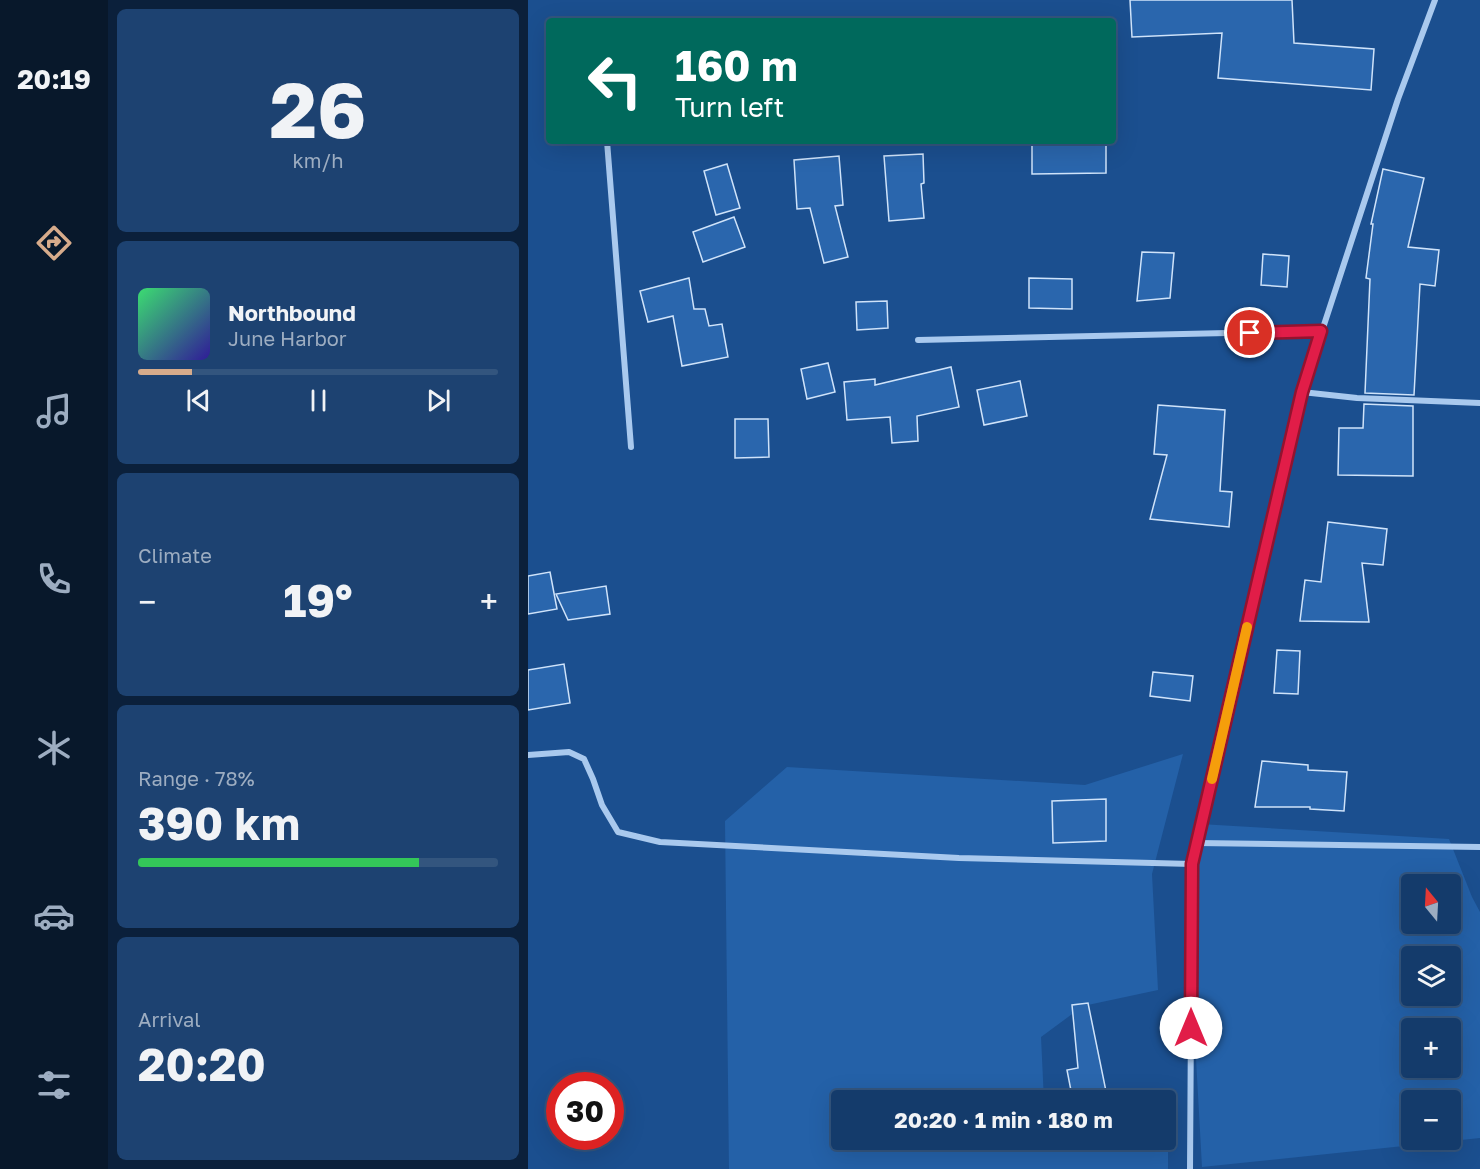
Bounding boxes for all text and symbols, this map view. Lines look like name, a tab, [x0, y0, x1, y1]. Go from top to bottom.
text: 160 m	[675, 40, 798, 90]
icon: left	[576, 42, 654, 120]
text: 26	[269, 62, 367, 155]
text: 20:19	[17, 63, 91, 95]
text: Turn left	[675, 91, 784, 123]
text: km/h	[293, 148, 343, 172]
icon: directions	[33, 222, 75, 264]
text: Northbound	[228, 299, 356, 326]
pin	[1224, 307, 1275, 358]
icon: arrive	[1233, 316, 1266, 349]
text: June Harbor	[228, 326, 347, 350]
icon: previous	[182, 384, 215, 417]
icon: pause	[302, 384, 335, 417]
icon: next	[422, 384, 455, 417]
icon: music	[33, 390, 75, 432]
text: Climate	[138, 543, 212, 567]
icon: phone	[33, 558, 75, 600]
text: 19°	[283, 573, 353, 627]
text: −	[138, 582, 156, 621]
text: +	[480, 582, 498, 621]
icon: climate	[33, 727, 75, 769]
text: Range · 78%	[138, 766, 255, 790]
text: 390 km	[138, 796, 300, 850]
north arrow	[1401, 874, 1461, 934]
map controls	[1401, 874, 1461, 1150]
icon: car	[33, 895, 75, 937]
button: layers	[1401, 946, 1461, 1006]
position arrow	[1159, 996, 1223, 1060]
text: Arrival	[138, 1007, 201, 1031]
button: +	[1401, 1018, 1461, 1078]
text: 20:20	[138, 1037, 266, 1091]
icon: filters	[33, 1064, 75, 1106]
speed limit sign: 30	[546, 1072, 624, 1150]
button: −	[1401, 1090, 1461, 1150]
text: 20:20 · 1 min · 180 m	[894, 1106, 1113, 1133]

